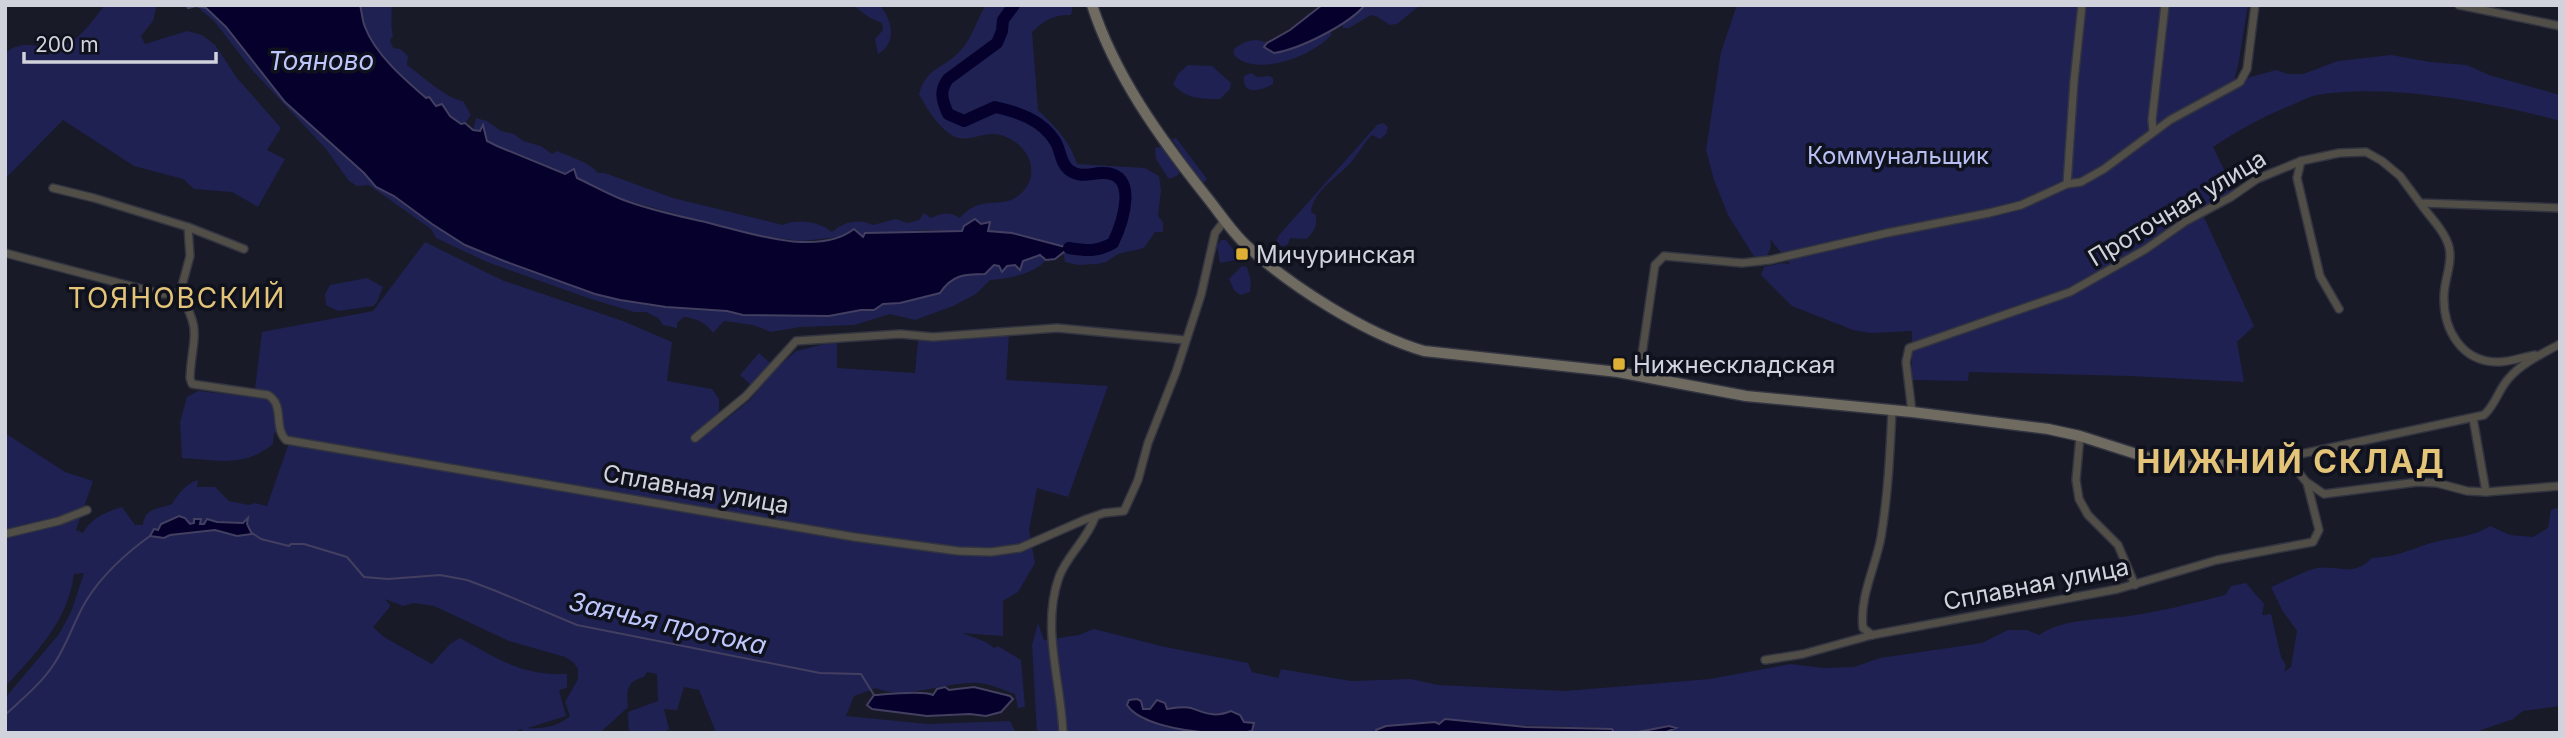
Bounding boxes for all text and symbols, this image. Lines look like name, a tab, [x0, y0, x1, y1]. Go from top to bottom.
scale bar	[24, 21, 217, 65]
text: 200 m	[35, 32, 99, 57]
water label: Тояново	[268, 45, 374, 76]
park label: Коммунальщик	[1807, 141, 1989, 170]
street label: Проточная улица	[2083, 144, 2271, 272]
place label: Мичуринская	[1256, 240, 1415, 269]
marker: Мичуринская	[1234, 246, 1250, 262]
district label: ТОЯНОВСКИЙ	[68, 280, 286, 315]
place label: Нижнескладская	[1633, 350, 1835, 379]
marker: Нижнескладская	[1611, 356, 1627, 372]
district label: НИЖНИЙ СКЛАД	[2136, 442, 2446, 481]
street label: Сплавная улица	[601, 458, 791, 520]
street label: Сплавная улица	[1941, 552, 2131, 616]
water label: Заячья протока	[566, 585, 770, 661]

